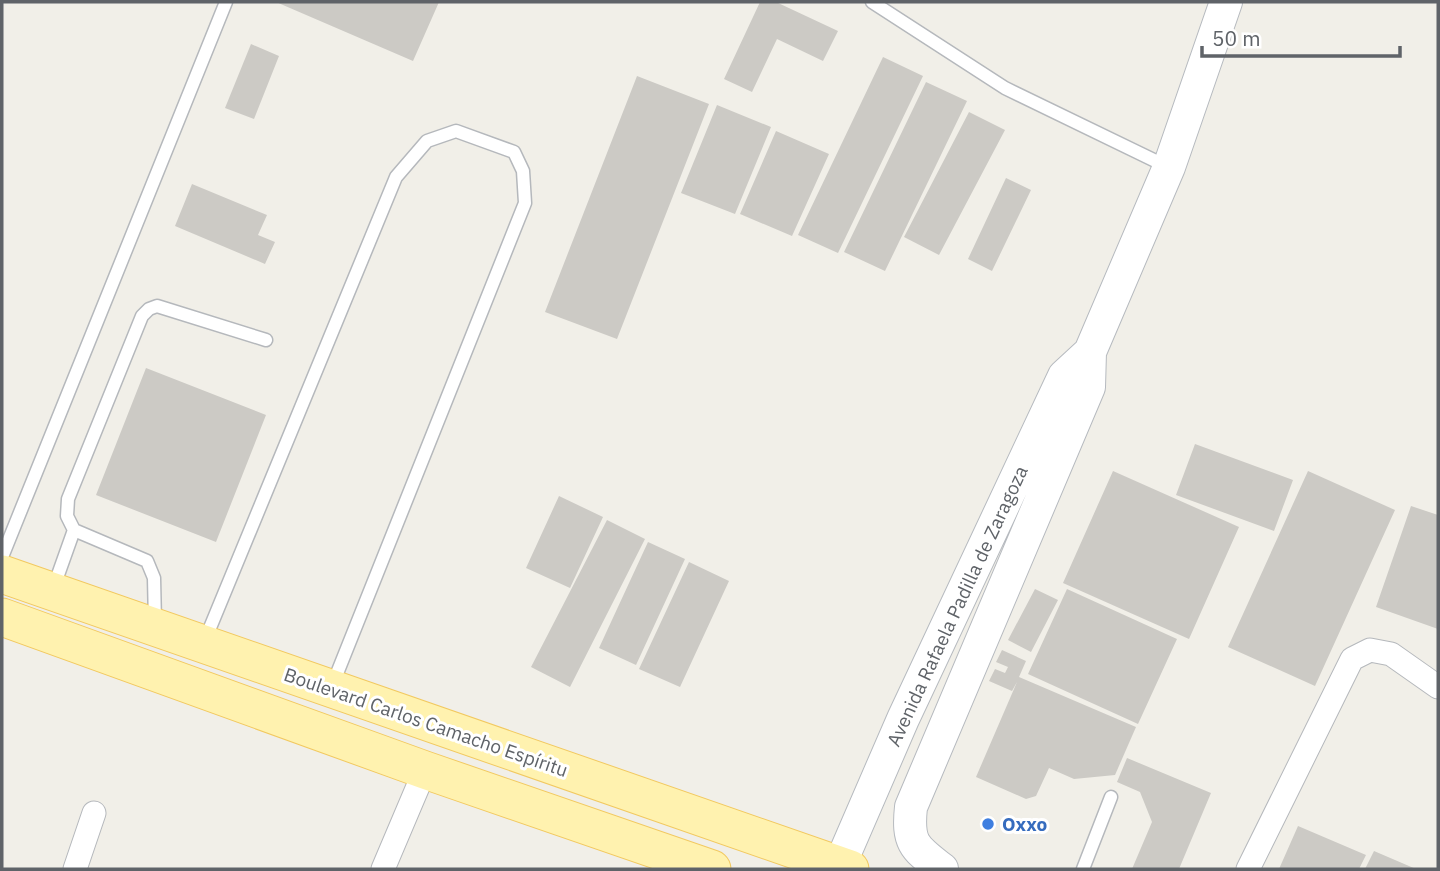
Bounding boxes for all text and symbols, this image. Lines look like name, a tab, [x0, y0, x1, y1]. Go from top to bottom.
scale bar	[1202, 14, 1400, 58]
text: 50 m	[1212, 24, 1261, 52]
street label: Avenida Rafaela Padilla de Zaragoza	[881, 462, 1033, 750]
street label: Boulevard Carlos Camacho Espíritu	[281, 662, 571, 782]
place label: Oxxo	[1002, 812, 1048, 836]
marker: Oxxo	[980, 816, 996, 832]

